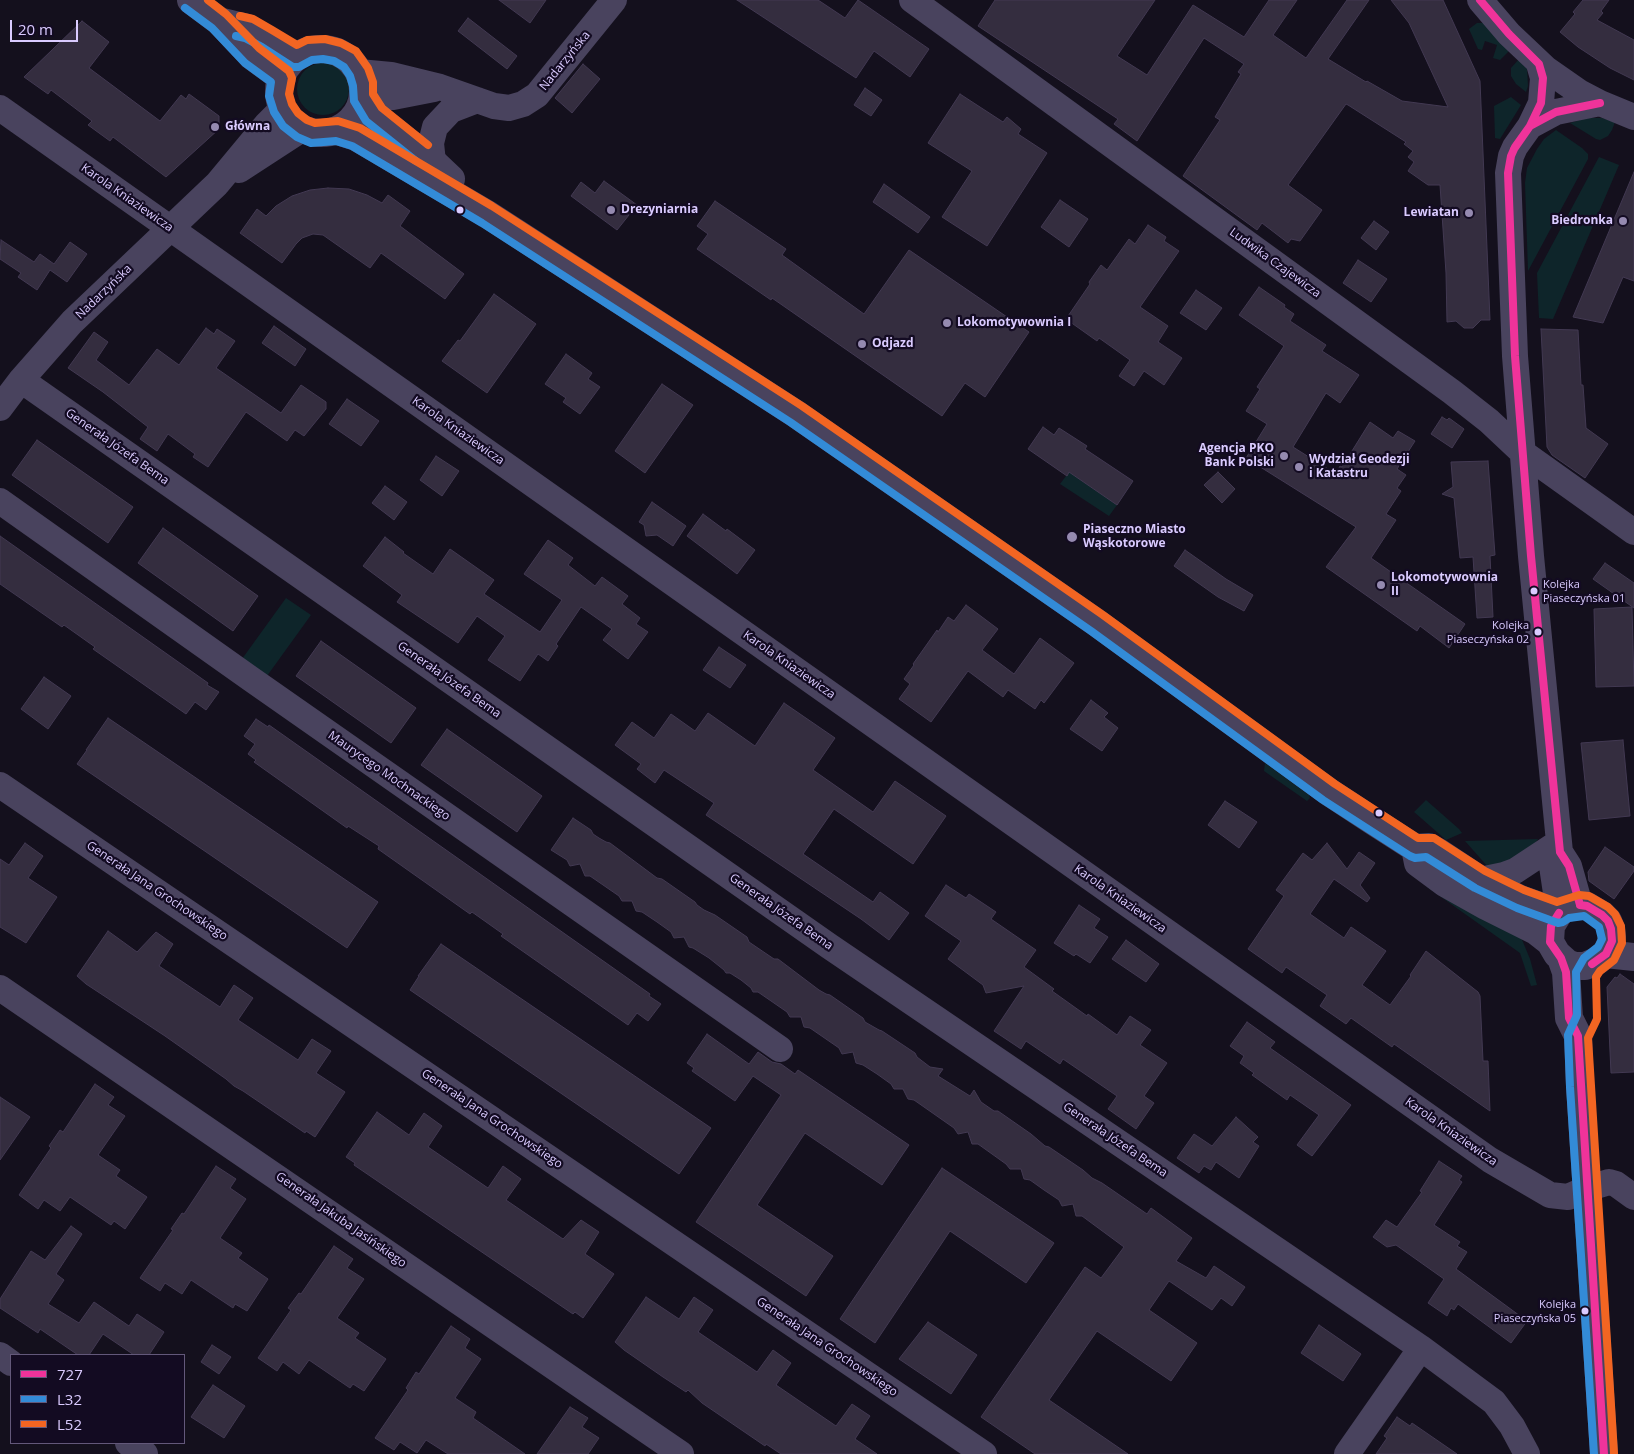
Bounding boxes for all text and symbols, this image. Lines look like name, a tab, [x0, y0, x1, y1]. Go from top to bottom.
scale bar	[12, 10, 80, 42]
text: 20 m	[18, 19, 53, 39]
street label: Nadarzyńska	[537, 28, 593, 94]
place label: Główna	[225, 120, 270, 134]
marker: Główna	[209, 121, 221, 133]
street label: Karola Kniaziewicza	[78, 161, 176, 235]
place label: Drezyniarnia	[621, 203, 698, 217]
marker: Drezyniarnia	[605, 204, 617, 216]
unlabelled marker	[455, 205, 465, 215]
place label: Lewiatan	[1404, 206, 1459, 220]
marker: Lewiatan	[1463, 207, 1475, 219]
place label: Biedronka	[1551, 214, 1613, 228]
marker: Biedronka	[1617, 215, 1629, 227]
street label: Ludwika Czajewicza	[1227, 225, 1323, 301]
street label: Nadarzyńska	[73, 262, 135, 322]
place label: Lokomotywownia I	[957, 316, 1071, 330]
marker: Lokomotywownia I	[941, 317, 953, 329]
place label: Odjazd	[872, 337, 914, 351]
marker: Odjazd	[856, 338, 868, 350]
street label: Karola Kniaziewicza	[409, 394, 507, 468]
street label: Generała Józefa Bema	[63, 406, 171, 488]
place label: Agencja PKO Bank Polski	[1199, 442, 1274, 470]
marker: Agencja PKO Bank Polski	[1278, 450, 1290, 462]
place label: Wydział Geodezji i Katastru	[1309, 453, 1410, 481]
marker: Wydział Geodezji i Katastru	[1293, 461, 1305, 473]
place label: Piaseczno Miasto Wąskotorowe	[1083, 523, 1186, 551]
marker: Piaseczno Miasto Wąskotorowe	[1065, 530, 1079, 544]
place label: Lokomotywownia II	[1391, 571, 1498, 599]
place label: Kolejka Piaseczyńska 01	[1543, 578, 1625, 604]
marker: Lokomotywownia II	[1375, 579, 1387, 591]
marker: Kolejka Piaseczyńska 01	[1529, 586, 1539, 596]
place label: Kolejka Piaseczyńska 02	[1447, 619, 1529, 645]
marker: Kolejka Piaseczyńska 02	[1533, 627, 1543, 637]
street label: Karola Kniaziewicza	[740, 628, 838, 702]
street label: Generała Józefa Bema	[395, 639, 503, 721]
street label: Maurycego Mochnackiego	[325, 728, 453, 824]
unlabelled marker	[1374, 808, 1384, 818]
street label: Generała Jana Grochowskiego	[84, 838, 230, 944]
street label: Karola Kniaziewicza	[1071, 862, 1169, 936]
street label: Generała Józefa Bema	[727, 871, 835, 953]
street label: Generała Jana Grochowskiego	[419, 1066, 565, 1172]
street label: Karola Kniaziewicza	[1402, 1095, 1500, 1169]
street label: Generała Józefa Bema	[1060, 1100, 1170, 1180]
street label: Generała Jakuba Jasińskiego	[273, 1169, 409, 1271]
street label: Generała Jana Grochowskiego	[754, 1294, 900, 1400]
place label: Kolejka Piaseczyńska 05	[1494, 1298, 1576, 1324]
marker: Kolejka Piaseczyńska 05	[1580, 1306, 1590, 1316]
legend	[10, 1354, 185, 1444]
text: 727	[57, 1364, 83, 1384]
text: L32	[57, 1389, 82, 1409]
text: L52	[57, 1414, 82, 1434]

